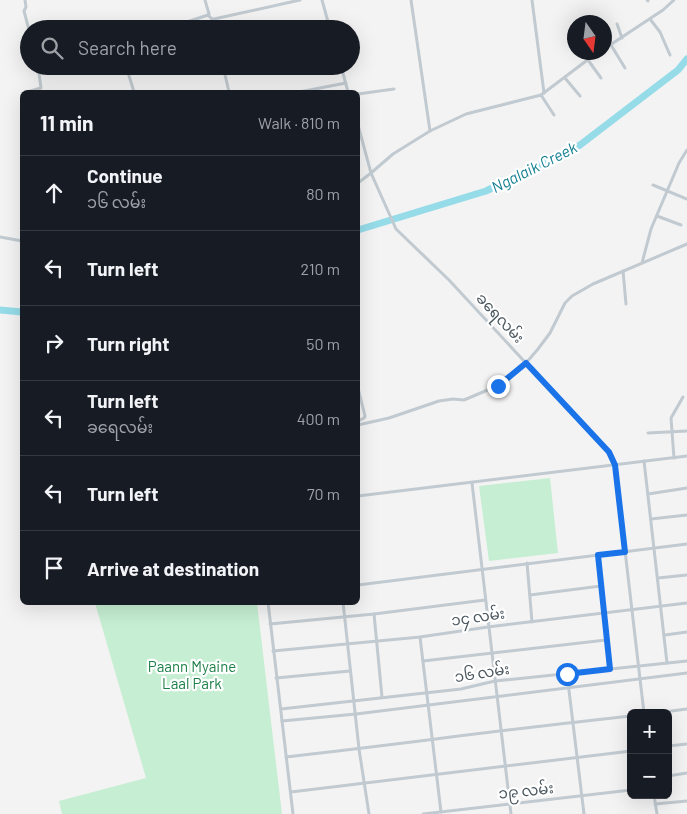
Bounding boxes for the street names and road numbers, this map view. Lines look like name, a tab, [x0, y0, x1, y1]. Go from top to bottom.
street label: ခရေလမ်း	[470, 289, 528, 349]
street label: ၁၄ လမ်း	[450, 603, 506, 633]
street label: ၁၆ လမ်း	[453, 659, 511, 685]
street label: ၁၉ လမ်း	[497, 778, 555, 806]

